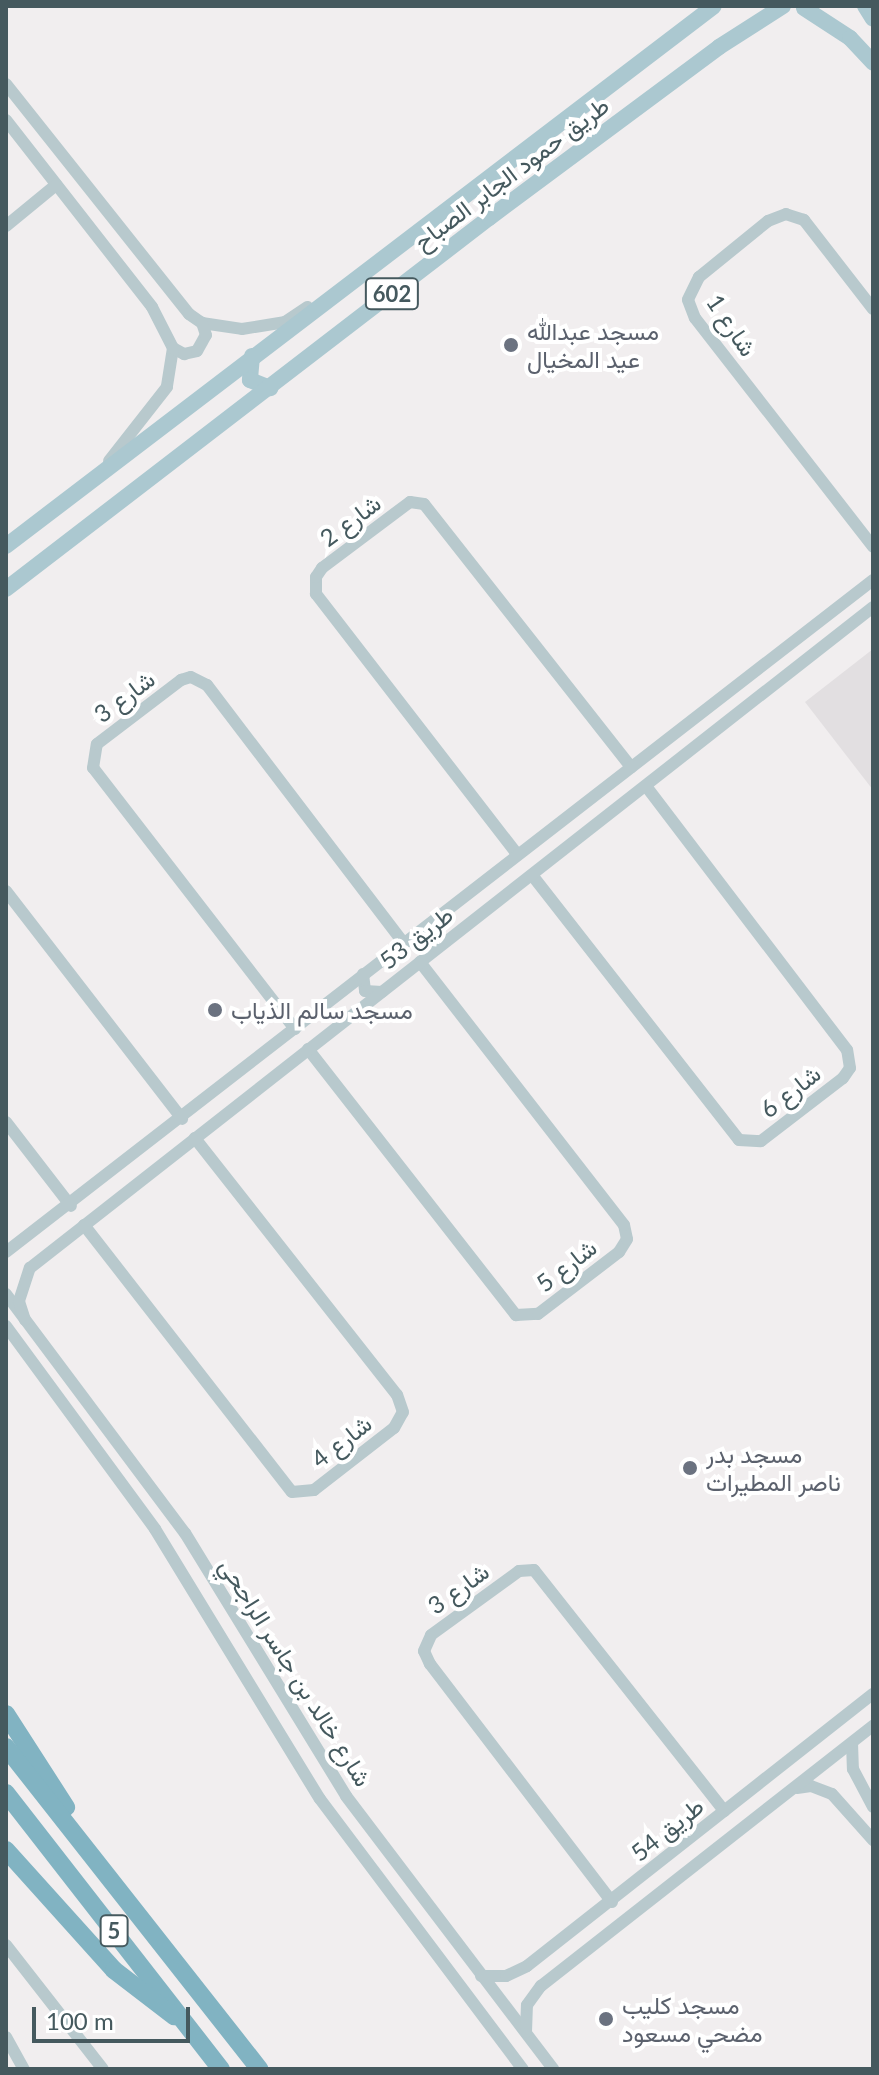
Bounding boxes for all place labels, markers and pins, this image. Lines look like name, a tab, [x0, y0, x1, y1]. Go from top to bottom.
place label: مسجد عبدالله عيد المخيال	[527, 317, 659, 373]
marker: مسجد عبدالله عيد المخيال	[502, 336, 520, 354]
place label: مسجد سالم الذياب	[231, 996, 413, 1024]
marker: مسجد سالم الذياب	[206, 1001, 224, 1019]
place label: مسجد بدر ناصر المطيرات	[706, 1440, 841, 1496]
marker: مسجد بدر ناصر المطيرات	[681, 1459, 699, 1477]
place label: مسجد كليب مضحي مسعود	[622, 1991, 762, 2047]
marker: مسجد كليب مضحي مسعود	[597, 2010, 615, 2028]

